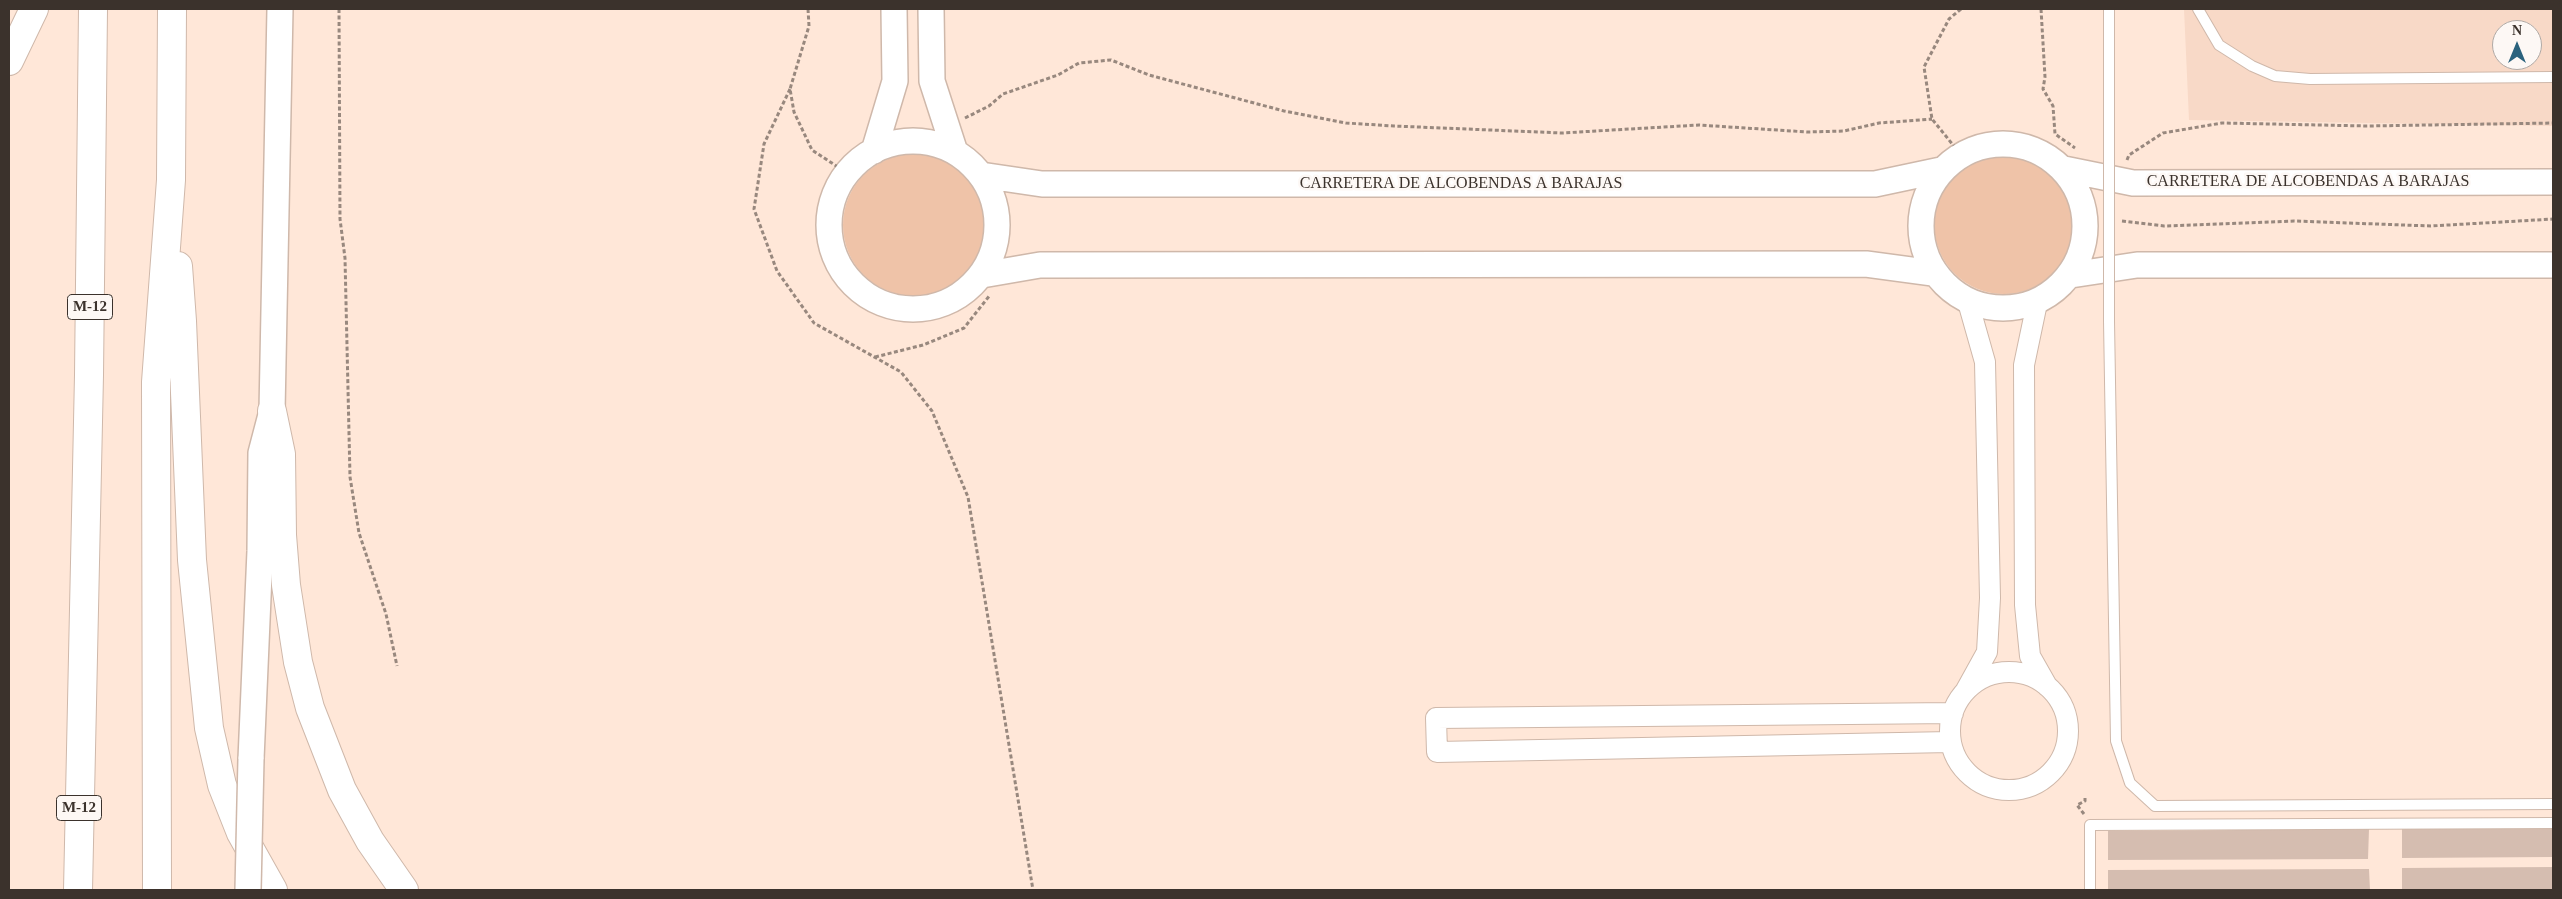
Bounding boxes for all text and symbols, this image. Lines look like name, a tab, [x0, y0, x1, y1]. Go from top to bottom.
north arrow	[2492, 20, 2542, 70]
text: N	[2512, 23, 2522, 38]
street label: CARRETERA DE ALCOBENDAS A BARAJAS	[2147, 172, 2469, 192]
street label: CARRETERA DE ALCOBENDAS A BARAJAS	[1300, 174, 1622, 194]
road number: M-12	[68, 294, 112, 320]
road number: M-12	[56, 796, 102, 820]

